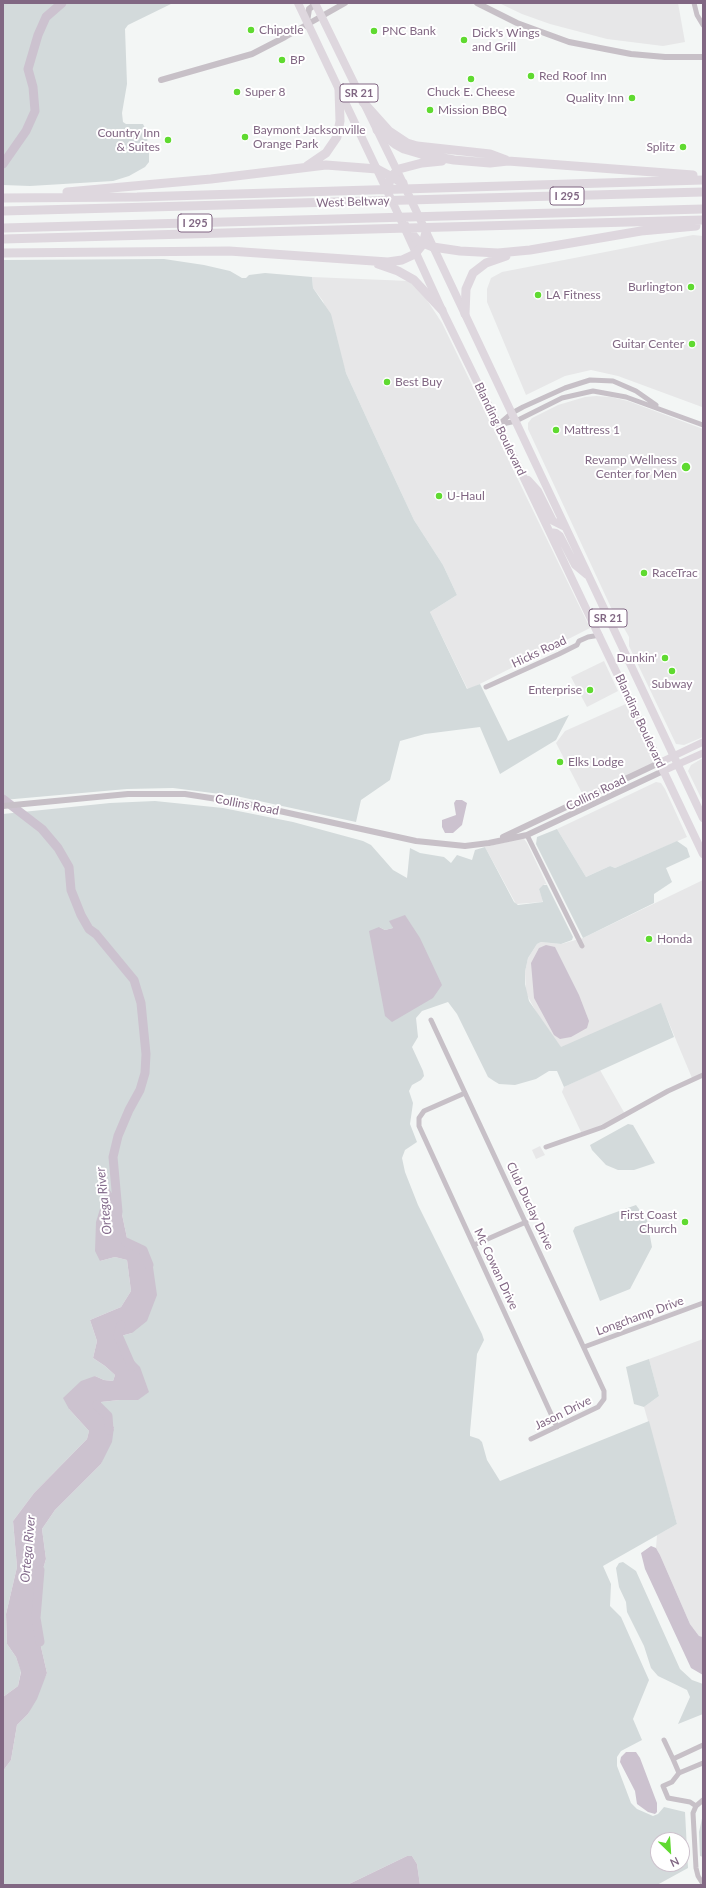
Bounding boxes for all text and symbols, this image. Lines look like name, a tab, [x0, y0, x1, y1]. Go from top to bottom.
place label: Chipotle	[259, 23, 303, 37]
place label: PNC Bank	[382, 24, 436, 38]
marker: Chipotle	[246, 25, 256, 35]
marker: PNC Bank	[369, 26, 379, 36]
place label: Dick's Wings and Grill	[472, 26, 540, 54]
marker: Dick's Wings and Grill	[459, 35, 469, 45]
place label: BP	[290, 53, 305, 67]
marker: BP	[277, 55, 287, 65]
place label: Red Roof Inn	[539, 69, 607, 83]
marker: Red Roof Inn	[526, 71, 536, 81]
marker: Chuck E. Cheese	[466, 74, 476, 84]
road number: SR 21	[340, 84, 378, 102]
place label: Super 8	[245, 85, 286, 99]
place label: Chuck E. Cheese	[427, 85, 515, 99]
marker: Super 8	[232, 87, 242, 97]
place label: Quality Inn	[566, 91, 624, 105]
marker: Quality Inn	[627, 93, 637, 103]
place label: Mission BBQ	[438, 103, 507, 117]
marker: Mission BBQ	[425, 105, 435, 115]
place label: Baymont Jacksonville Orange Park	[253, 123, 366, 151]
place label: Country Inn & Suites	[97, 126, 160, 154]
marker: Baymont Jacksonville Orange Park	[240, 132, 250, 142]
marker: Country Inn & Suites	[163, 135, 173, 145]
place label: Splitz	[646, 140, 675, 154]
marker: Splitz	[678, 142, 688, 152]
road number: I 295	[550, 187, 584, 205]
street label: West Beltway	[316, 194, 390, 210]
road number: I 295	[178, 214, 212, 232]
place label: Burlington	[628, 280, 683, 294]
marker: Burlington	[686, 282, 696, 292]
place label: LA Fitness	[546, 288, 601, 302]
marker: LA Fitness	[533, 290, 543, 300]
place label: Guitar Center	[612, 337, 684, 351]
marker: Guitar Center	[687, 339, 697, 349]
place label: Best Buy	[395, 375, 442, 389]
marker: Best Buy	[382, 377, 392, 387]
street label: Blanding Boulevard	[471, 380, 529, 478]
place label: Mattress 1	[564, 423, 620, 437]
marker: Mattress 1	[551, 425, 561, 435]
place label: Revamp Wellness Center for Men	[585, 453, 677, 481]
marker: Revamp Wellness Center for Men	[680, 461, 692, 473]
place label: U-Haul	[447, 489, 485, 503]
marker: U-Haul	[434, 491, 444, 501]
place label: RaceTrac	[652, 566, 698, 580]
marker: RaceTrac	[639, 568, 649, 578]
road number: SR 21	[589, 609, 627, 627]
street label: Hicks Road	[509, 633, 569, 671]
place label: Dunkin'	[617, 651, 657, 665]
marker: Dunkin'	[660, 653, 670, 663]
marker: Subway	[667, 666, 677, 676]
street label: Blanding Boulevard	[612, 672, 668, 770]
place label: Subway	[651, 677, 693, 691]
place label: Enterprise	[528, 683, 582, 697]
marker: Enterprise	[585, 685, 595, 695]
place label: Elks Lodge	[568, 755, 624, 769]
marker: Elks Lodge	[555, 757, 565, 767]
street label: Collins Road	[564, 772, 628, 814]
street label: Collins Road	[214, 792, 280, 818]
place label: Honda	[657, 932, 692, 946]
marker: Honda	[644, 934, 654, 944]
street label: Club Duclay Drive	[503, 1160, 557, 1252]
water label: Ortega River	[93, 1167, 115, 1235]
place label: First Coast Church	[620, 1208, 677, 1236]
marker: First Coast Church	[680, 1217, 690, 1227]
street label: Mc Cowan Drive	[471, 1226, 521, 1312]
street label: Longchamp Drive	[594, 1293, 686, 1339]
street label: Jason Drive	[532, 1393, 594, 1433]
water label: Ortega River	[17, 1515, 39, 1583]
north arrow	[650, 1832, 690, 1872]
text: N	[668, 1855, 681, 1870]

